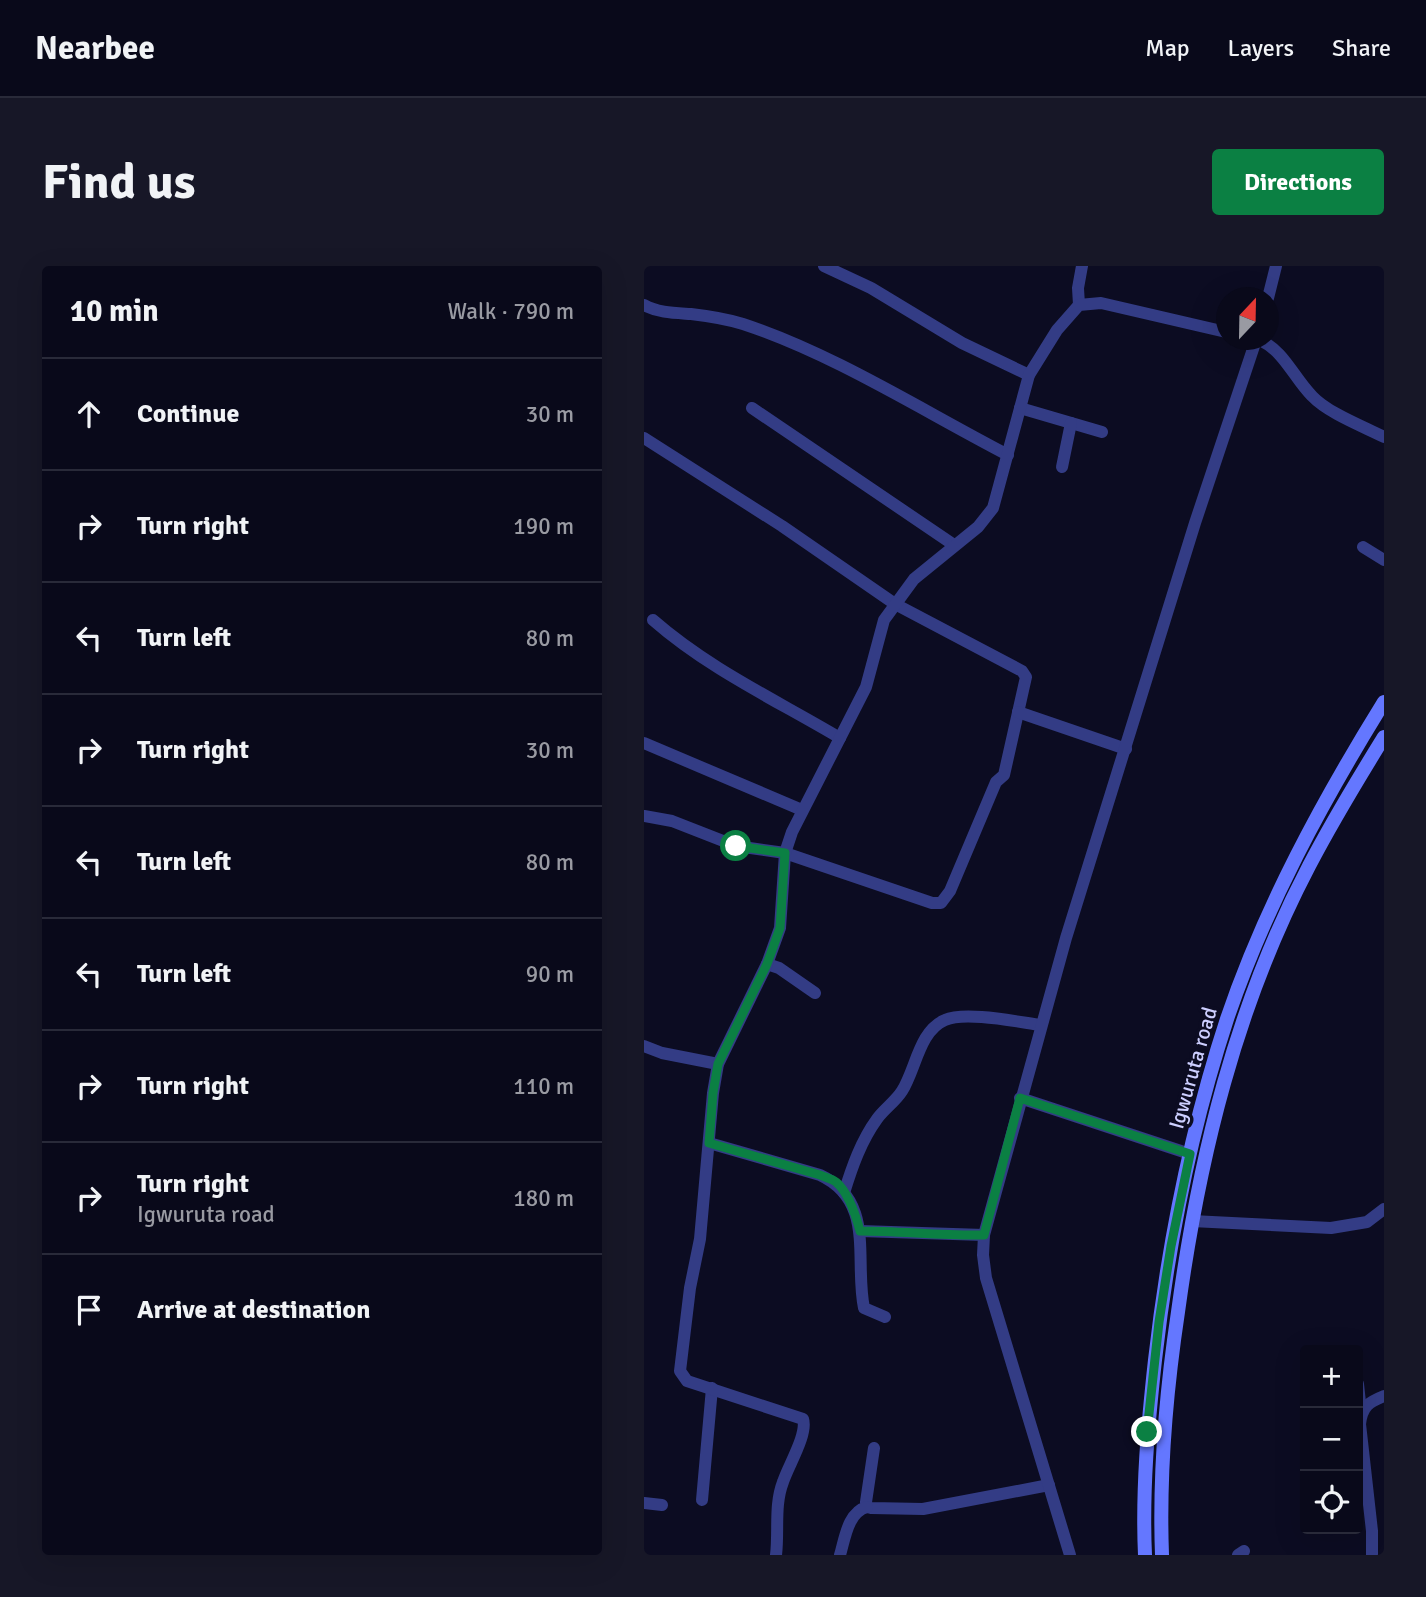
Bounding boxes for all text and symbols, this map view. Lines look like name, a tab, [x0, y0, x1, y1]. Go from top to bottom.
text: Nearbee	[35, 28, 155, 69]
text: Map	[1145, 33, 1190, 63]
text: Layers	[1228, 33, 1294, 63]
text: Share	[1332, 33, 1391, 63]
button: Directions	[1212, 149, 1384, 215]
text: Find us	[42, 152, 195, 212]
north arrow	[1216, 287, 1279, 350]
text: 10 min	[70, 293, 159, 330]
text: Walk · 790 m	[448, 297, 574, 326]
icon: ahead	[70, 395, 108, 433]
text: Continue	[137, 398, 239, 430]
text: 30 m	[526, 400, 574, 429]
icon: right	[70, 507, 108, 545]
text: Turn right	[137, 510, 249, 542]
text: 190 m	[513, 512, 574, 541]
icon: left	[70, 619, 108, 657]
text: Turn left	[137, 622, 231, 654]
text: 80 m	[526, 624, 574, 653]
icon: right	[70, 731, 108, 769]
text: Turn right	[137, 734, 249, 766]
text: 30 m	[526, 736, 574, 765]
route start	[720, 830, 751, 861]
icon: left	[70, 843, 108, 881]
text: Turn left	[137, 846, 231, 878]
text: 80 m	[526, 848, 574, 877]
icon: left	[70, 955, 108, 993]
text: Turn left	[137, 958, 231, 990]
text: 90 m	[526, 960, 574, 989]
street label: Igwuruta road	[1163, 1004, 1223, 1132]
icon: right	[70, 1067, 108, 1105]
text: Turn right	[137, 1070, 249, 1102]
text: 110 m	[513, 1072, 574, 1101]
text: Turn right	[137, 1168, 249, 1200]
icon: right	[70, 1179, 108, 1217]
text: 180 m	[513, 1184, 574, 1213]
text: Igwuruta road	[137, 1200, 275, 1229]
icon: arrive	[70, 1291, 108, 1329]
text: Arrive at destination	[137, 1294, 370, 1326]
map controls	[1300, 1345, 1363, 1534]
button: +	[1300, 1345, 1363, 1408]
button: −	[1300, 1408, 1363, 1471]
route end	[1131, 1416, 1162, 1447]
button: locate	[1300, 1471, 1363, 1534]

